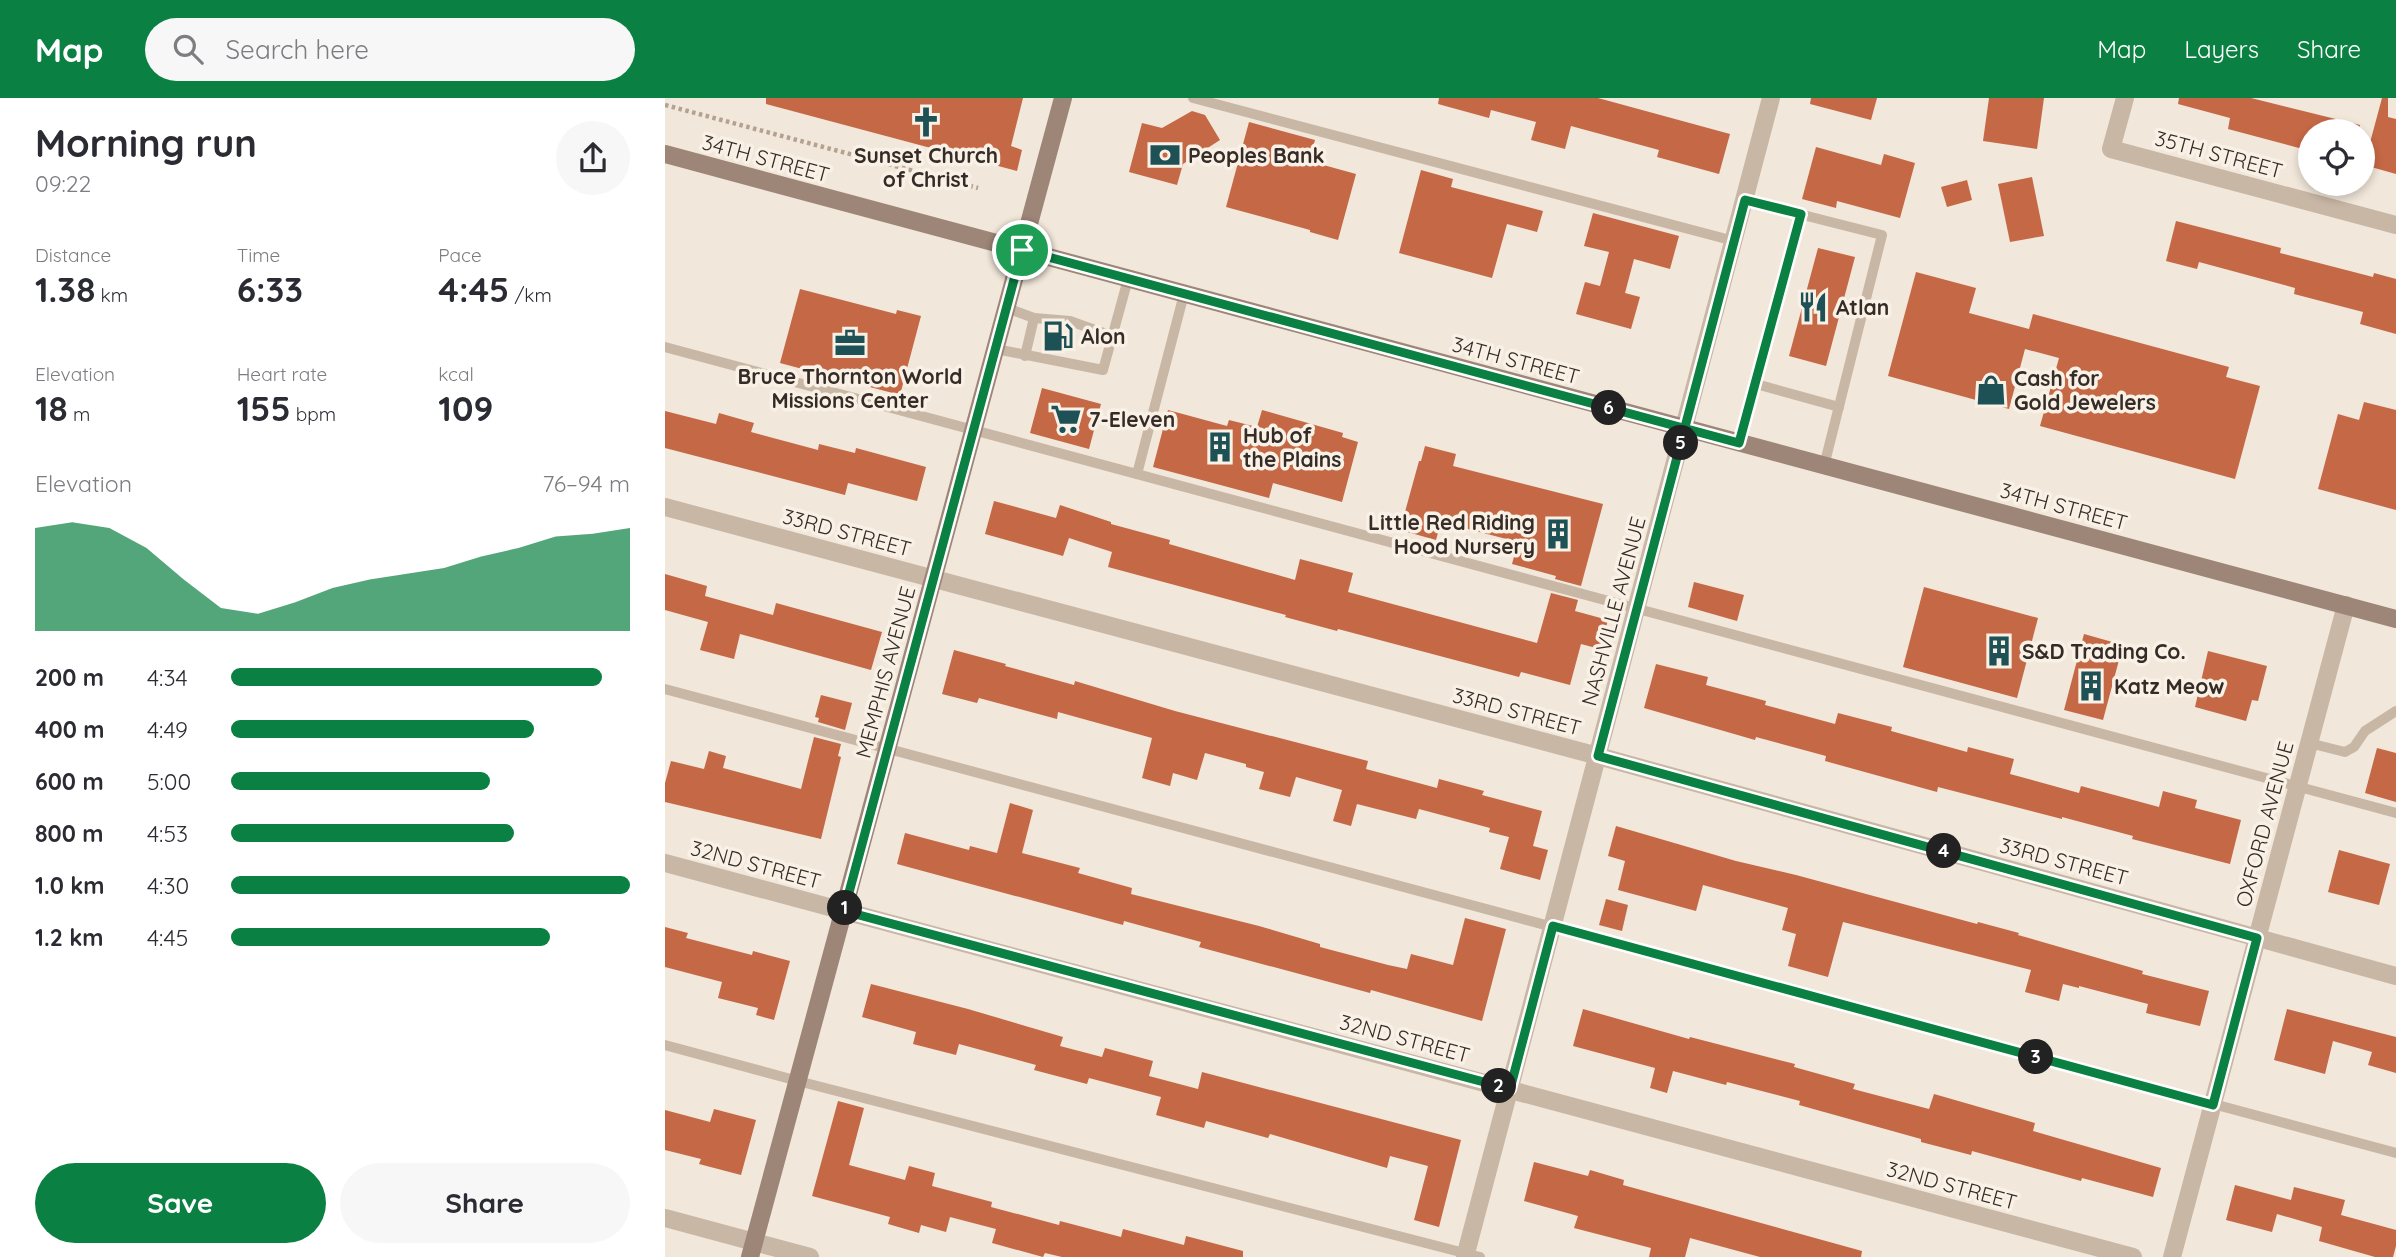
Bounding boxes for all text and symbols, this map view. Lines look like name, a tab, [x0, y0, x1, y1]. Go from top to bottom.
search box	[145, 18, 635, 81]
text: Map	[35, 29, 103, 70]
icon: search	[169, 30, 207, 68]
text: Search here	[225, 33, 369, 66]
text: Map	[2097, 34, 2146, 64]
text: Layers	[2184, 34, 2259, 64]
text: Share	[2297, 34, 2361, 64]
church icon: Sunset Church of Christ	[909, 105, 943, 139]
text: Morning run	[35, 119, 257, 167]
map controls	[2298, 119, 2375, 196]
button: locate	[2298, 119, 2375, 196]
button: share	[556, 121, 630, 195]
street label: 35TH STREET	[2152, 124, 2286, 184]
street label: 34TH STREET	[700, 129, 832, 187]
bank icon: Peoples Bank	[1148, 138, 1182, 172]
place label: Sunset Church of Christ	[854, 142, 998, 192]
place label: Peoples Bank	[1188, 142, 1324, 168]
text: 09:22	[35, 169, 91, 198]
pin	[992, 220, 1052, 280]
icon: arrive	[1003, 231, 1041, 269]
text: Distance	[35, 243, 111, 267]
text: Time	[237, 243, 280, 267]
text: Pace	[438, 243, 482, 267]
text: 1.38	[35, 267, 95, 311]
text: 6:33	[237, 267, 303, 311]
text: 4:45	[438, 267, 509, 311]
text: km	[95, 283, 128, 307]
text: /km	[509, 283, 552, 307]
restaurant icon: Atlan	[1796, 290, 1830, 324]
place label: Atlan	[1836, 294, 1889, 320]
fuel station icon: Alon	[1041, 319, 1075, 353]
place label: Alon	[1081, 323, 1126, 349]
office icon: Bruce Thornton World Missions Center	[833, 326, 867, 360]
street label: 34TH STREET	[1450, 331, 1582, 389]
text: Elevation	[35, 362, 115, 386]
text: Heart rate	[237, 362, 327, 386]
text: kcal	[438, 362, 474, 386]
place label: Bruce Thornton World Missions Center	[738, 363, 962, 413]
place label: Cash for Gold Jewelers	[2014, 365, 2156, 415]
shop icon: Cash for Gold Jewelers	[1974, 373, 2008, 407]
text: 18	[35, 386, 68, 430]
text: 155	[237, 386, 291, 430]
text: 109	[438, 386, 493, 430]
pin: 6	[1591, 390, 1627, 426]
text: 6	[1603, 395, 1614, 419]
text: m	[68, 402, 90, 426]
text: bpm	[291, 402, 336, 426]
supermarket icon: 7-Eleven	[1049, 402, 1083, 436]
place label: 7-Eleven	[1089, 406, 1175, 432]
place label: Hub of the Plains	[1243, 422, 1341, 472]
pin: 5	[1663, 426, 1699, 460]
building icon: Hub of the Plains	[1203, 430, 1237, 464]
text: 5	[1675, 430, 1686, 454]
text: Elevation	[35, 469, 132, 498]
text: 76–94 m	[543, 469, 630, 498]
street label: 34TH STREET	[1998, 477, 2130, 535]
street label: 33RD STREET	[780, 502, 914, 562]
place label: Little Red Riding Hood Nursery	[1368, 509, 1535, 559]
street label: NASHVILLE AVENUE	[1575, 514, 1651, 708]
building icon: Little Red Riding Hood Nursery	[1541, 517, 1575, 551]
street label: MEMPHIS AVENUE	[850, 583, 920, 761]
building icon: S&D Trading Co.	[1982, 634, 2016, 668]
place label: S&D Trading Co.	[2022, 638, 2186, 664]
text: 200 m	[35, 663, 104, 692]
text: 4:34	[147, 663, 188, 692]
building icon: Katz Meow	[2074, 669, 2108, 703]
place label: Katz Meow	[2114, 673, 2224, 699]
street label: 33RD STREET	[1450, 681, 1584, 741]
text: 400 m	[35, 715, 104, 744]
text: 4:49	[147, 715, 188, 744]
street label: OXFORD AVENUE	[2229, 738, 2299, 910]
text: 600 m	[35, 767, 104, 796]
text: 5:00	[147, 767, 191, 796]
text: 800 m	[35, 819, 104, 848]
text: 4:53	[147, 819, 188, 848]
street label: 33RD STREET	[1997, 831, 2131, 891]
street label: 32ND STREET	[688, 834, 824, 894]
pin: 4	[1927, 834, 1961, 868]
text: 4	[1938, 838, 1949, 862]
text: 1.0 km	[35, 871, 105, 900]
text: 4:30	[147, 871, 189, 900]
pin: 1	[827, 890, 863, 926]
text: 1	[841, 895, 848, 919]
text: 1.2 km	[35, 923, 104, 952]
text: 4:45	[147, 923, 188, 952]
street label: 32ND STREET	[1337, 1008, 1473, 1068]
pin: 3	[2019, 1040, 2053, 1074]
text: 3	[2030, 1044, 2041, 1068]
pin: 2	[1481, 1068, 1517, 1104]
text: 2	[1493, 1073, 1504, 1097]
street label: 32ND STREET	[1884, 1155, 2020, 1215]
button: Save	[35, 1163, 326, 1243]
button: Share	[340, 1163, 630, 1243]

